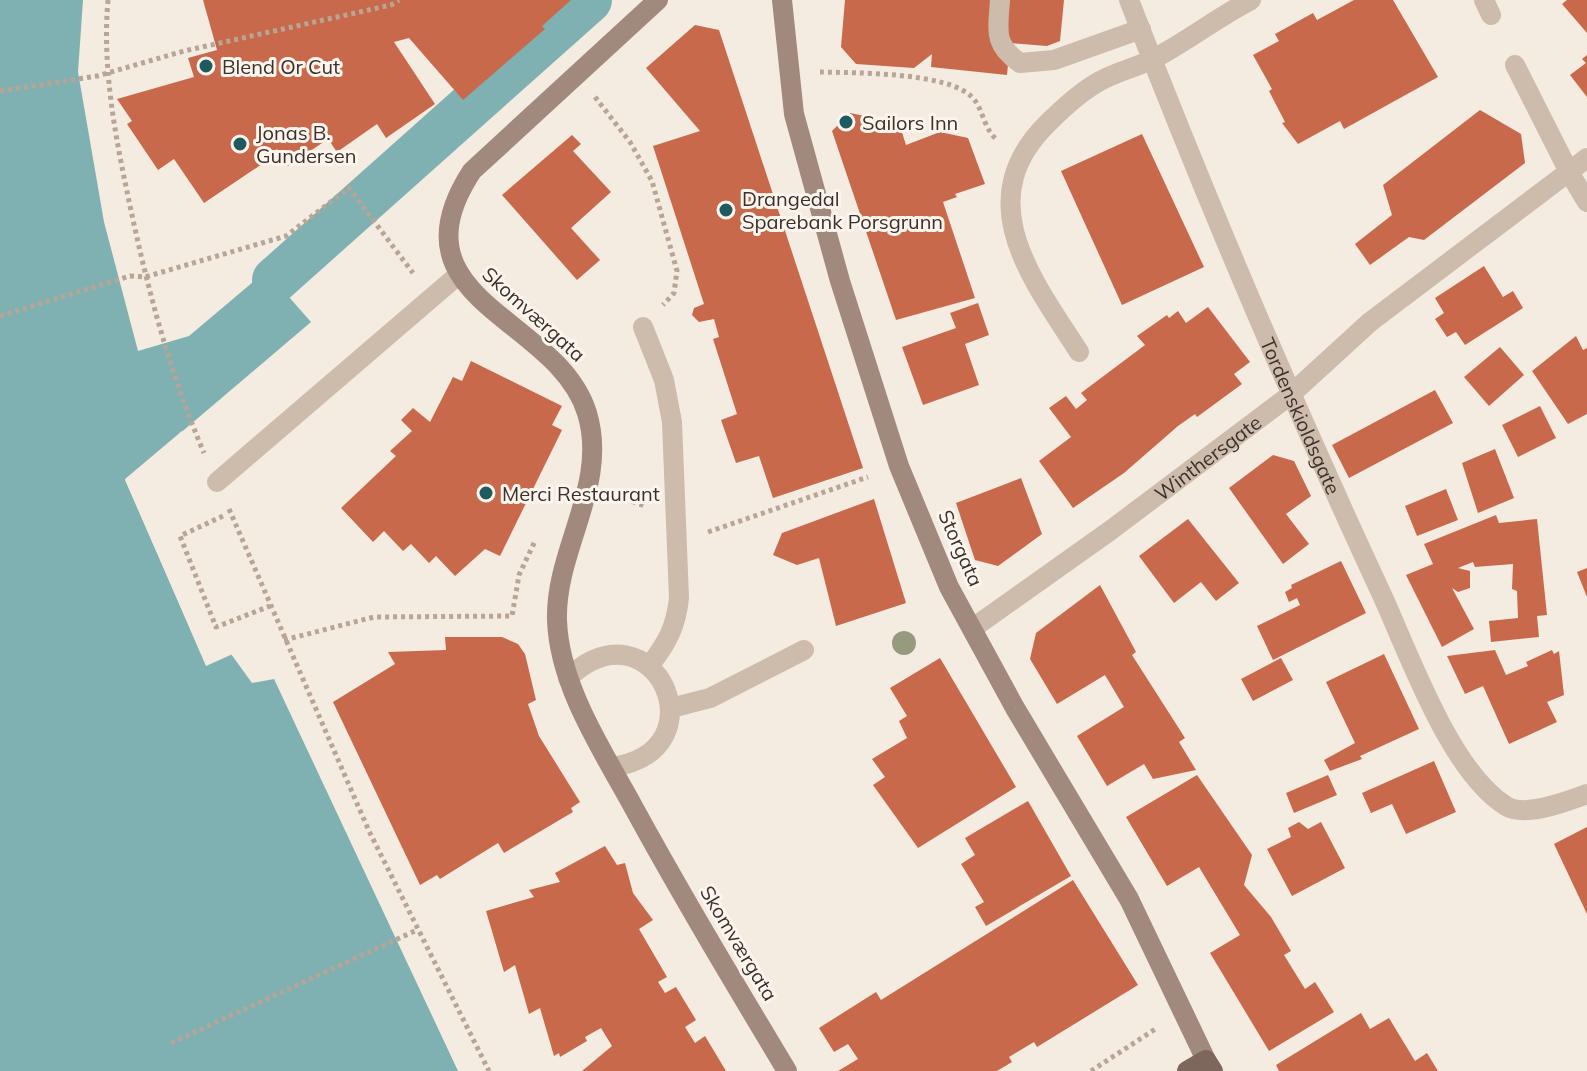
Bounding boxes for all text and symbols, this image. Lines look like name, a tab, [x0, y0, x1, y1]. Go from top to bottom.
place label: Blend Or Cut	[222, 54, 340, 79]
marker: Blend Or Cut	[197, 57, 215, 75]
place label: Sailors Inn	[862, 110, 958, 135]
marker: Sailors Inn	[837, 113, 855, 131]
place label: Jonas B. Gundersen	[256, 120, 356, 168]
marker: Jonas B. Gundersen	[231, 135, 249, 153]
place label: Drangedal Sparebank Porsgrunn	[742, 186, 943, 234]
marker: Drangedal Sparebank Porsgrunn	[717, 201, 735, 219]
street label: Skomværgata	[477, 261, 591, 367]
street label: Tordenskioldsgate	[1256, 334, 1347, 498]
street label: Winthersgate	[1149, 409, 1266, 506]
place label: Merci Restaurant	[502, 481, 660, 506]
marker: Merci Restaurant	[477, 484, 495, 502]
street label: Storgata	[933, 506, 989, 590]
street label: Skomværgata	[695, 881, 783, 1005]

